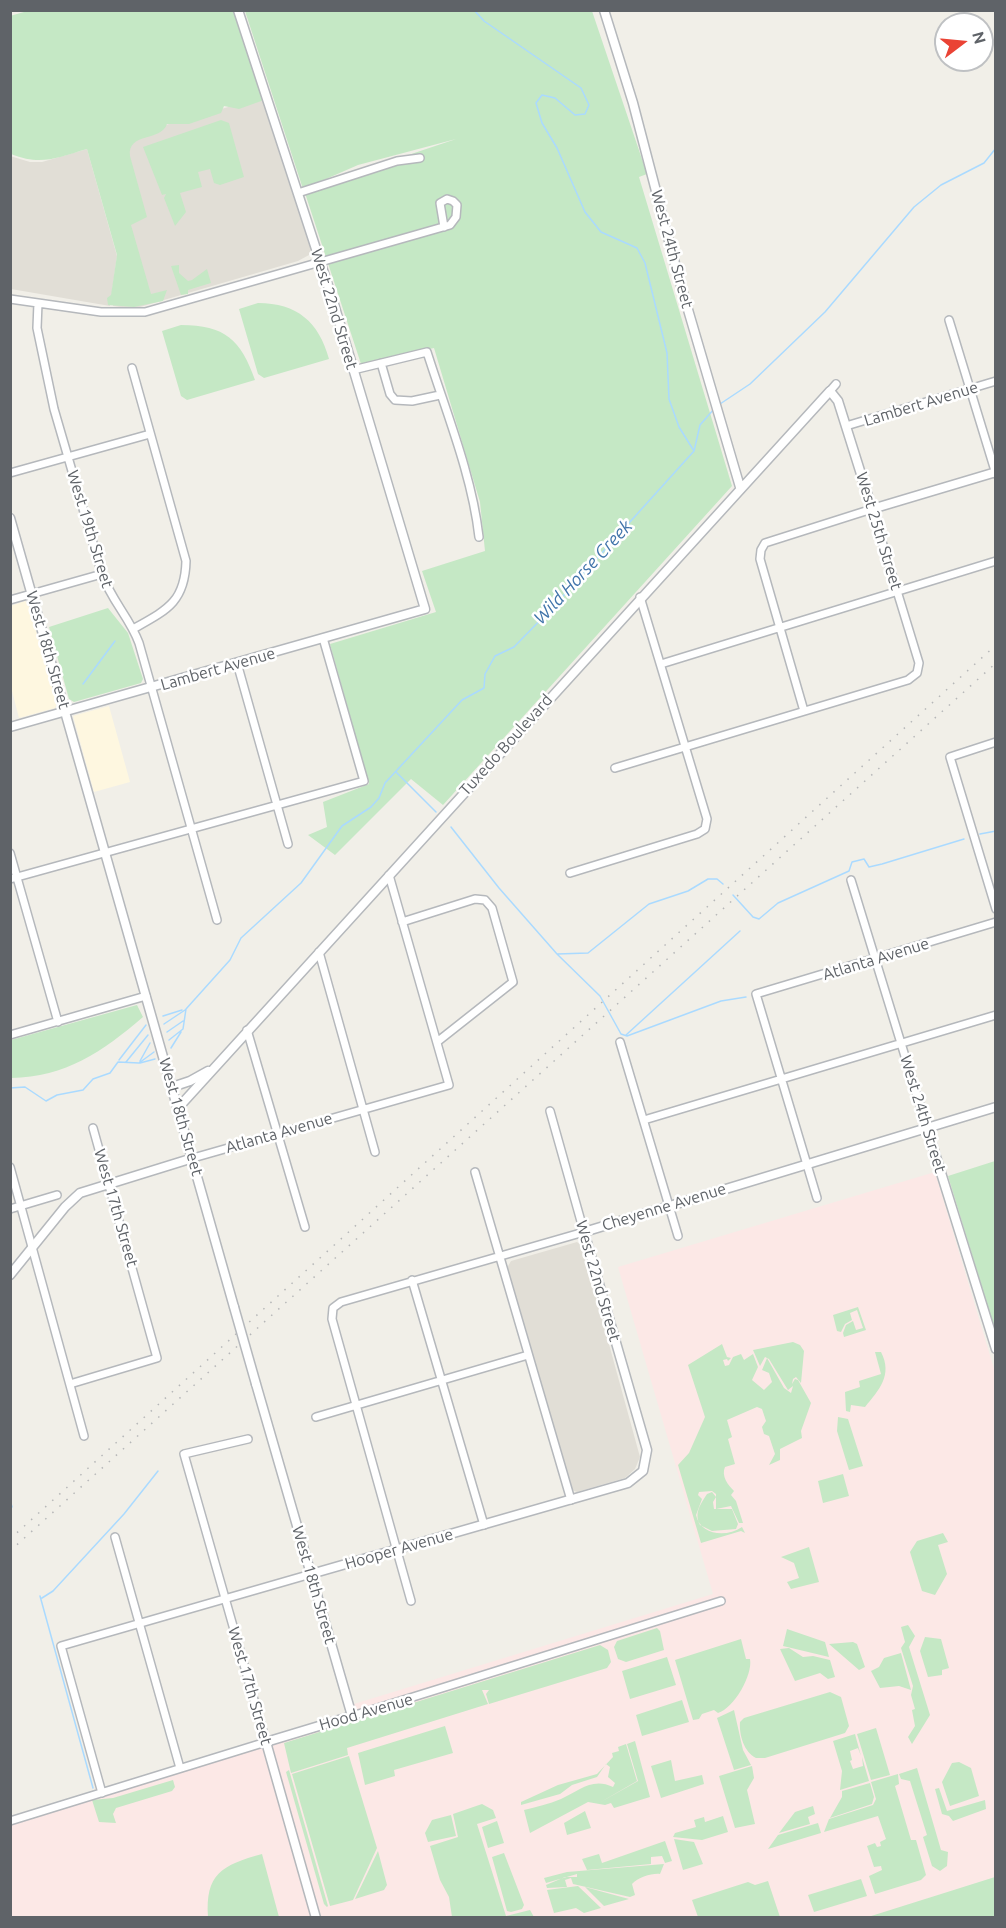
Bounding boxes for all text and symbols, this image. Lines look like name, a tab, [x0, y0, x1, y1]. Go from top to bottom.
north arrow	[934, 12, 994, 72]
text: N	[969, 29, 990, 46]
street label: West 24th Street	[647, 188, 697, 310]
street label: West 22nd Street	[307, 246, 361, 372]
street label: Lambert Avenue	[862, 378, 980, 430]
street label: West 19th Street	[63, 468, 117, 590]
street label: West 25th Street	[852, 470, 906, 592]
water label: Wild Horse Creek	[529, 515, 637, 629]
street label: West 18th Street	[22, 589, 74, 711]
street label: Lambert Avenue	[158, 643, 278, 695]
street label: Tuxedo Boulevard	[455, 690, 557, 800]
street label: Atlanta Avenue	[820, 934, 932, 984]
street label: West 24th Street	[896, 1053, 950, 1175]
street label: West 18th Street	[155, 1056, 207, 1178]
street label: Atlanta Avenue	[223, 1109, 335, 1157]
street label: West 17th Street	[90, 1147, 142, 1269]
street label: Cheyenne Avenue	[600, 1179, 728, 1235]
street label: West 22nd Street	[572, 1218, 624, 1344]
street label: West 18th Street	[288, 1524, 340, 1646]
street label: Hooper Avenue	[343, 1524, 455, 1574]
street label: West 17th Street	[224, 1625, 276, 1747]
street label: Hood Avenue	[317, 1689, 415, 1735]

